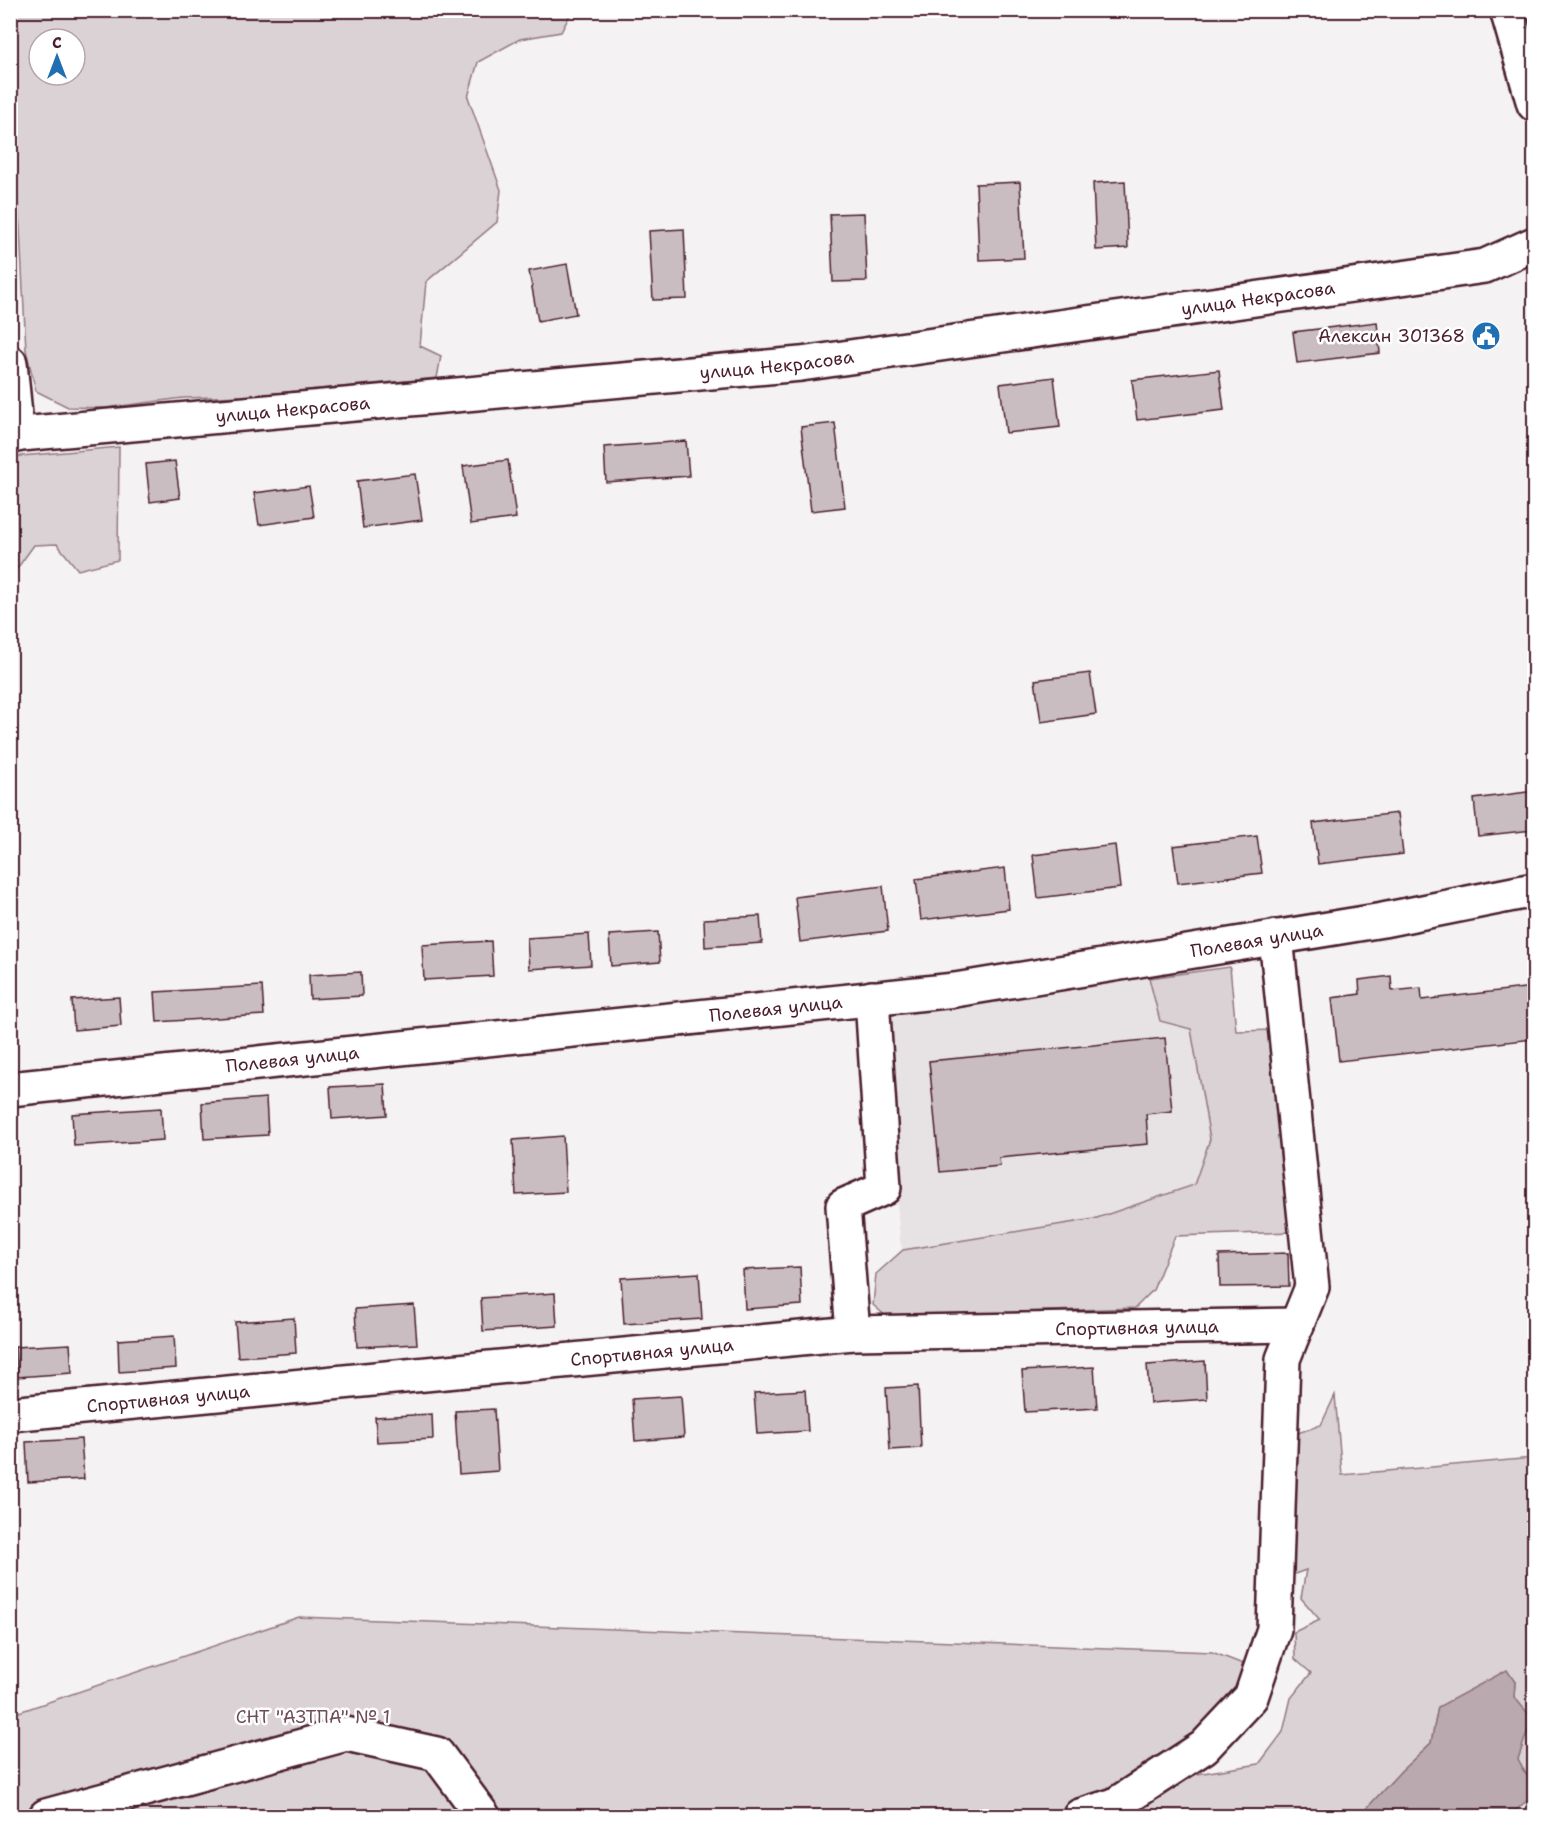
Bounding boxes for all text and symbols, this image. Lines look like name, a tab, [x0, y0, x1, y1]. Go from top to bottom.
north arrow	[27, 27, 87, 87]
text: С	[52, 32, 62, 53]
street label: улица Некрасова	[1180, 276, 1336, 321]
public building icon: Алексин 301368	[1470, 320, 1502, 352]
place label: Алексин 301368	[1318, 324, 1465, 348]
street label: улица Некрасова	[699, 345, 855, 385]
street label: улица Некрасова	[215, 391, 371, 428]
street label: Полевая улица	[1189, 918, 1325, 963]
street label: Полевая улица	[708, 990, 844, 1028]
street label: Полевая улица	[225, 1041, 360, 1078]
street label: Спортивная улица	[1055, 1314, 1219, 1341]
street label: Спортивная улица	[569, 1333, 735, 1372]
street label: Спортивная улица	[86, 1379, 251, 1419]
park label: СНТ "АЗТПА" № 1	[236, 1705, 390, 1729]

